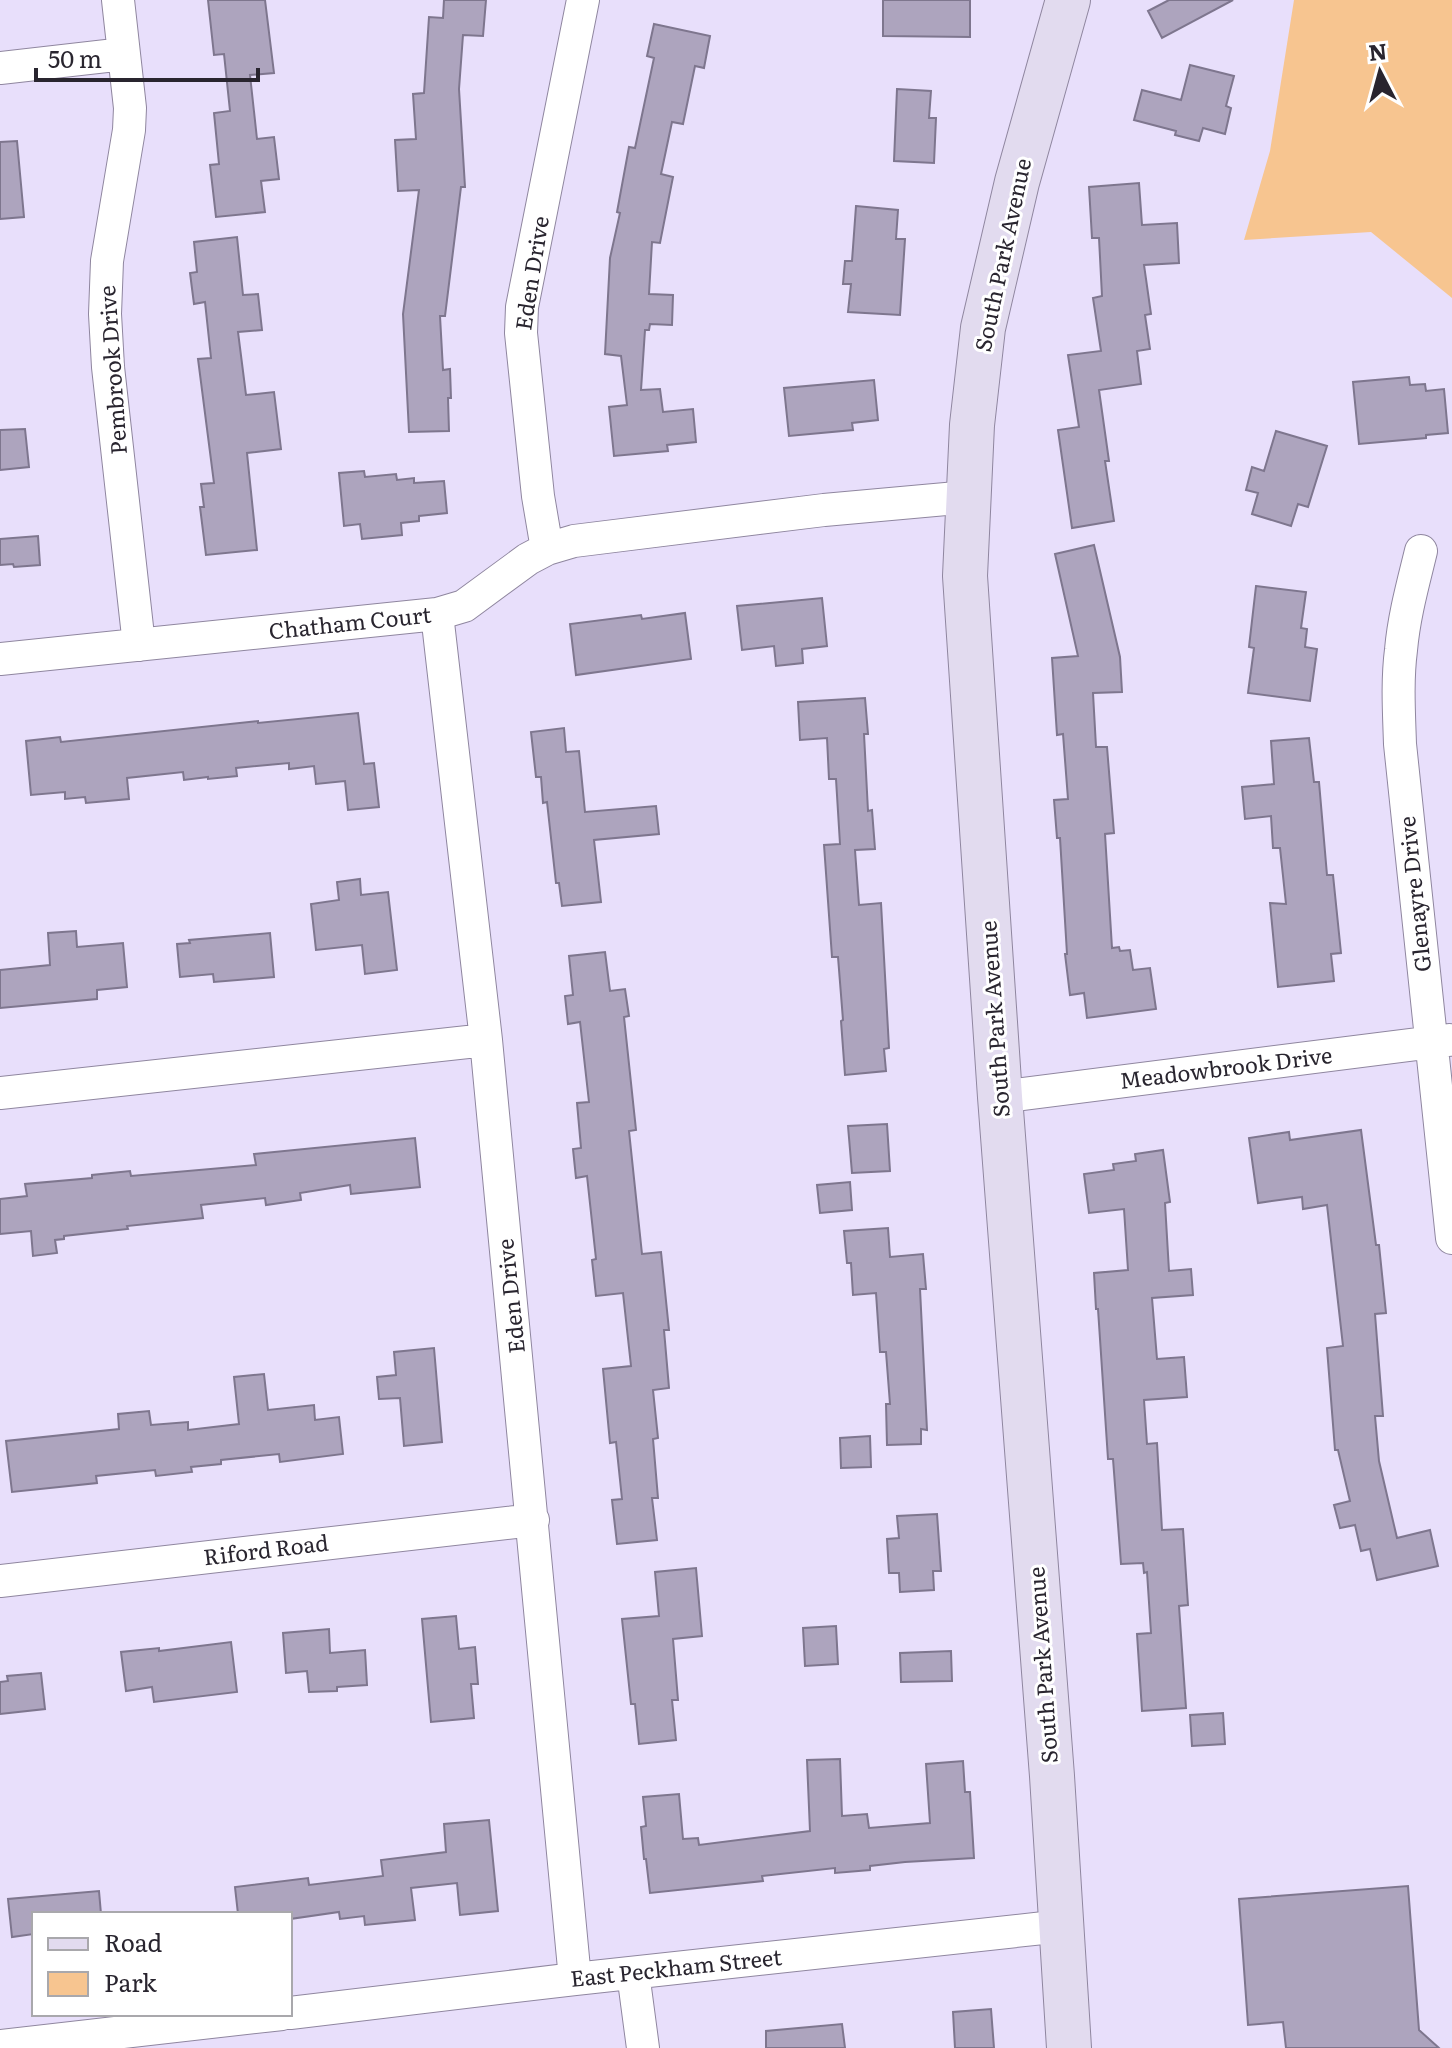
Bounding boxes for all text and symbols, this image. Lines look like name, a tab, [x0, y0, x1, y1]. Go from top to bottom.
scale bar	[36, 32, 258, 82]
north arrow	[1340, 32, 1420, 112]
text: N	[1367, 33, 1389, 68]
text: 50 m	[48, 40, 102, 75]
street label: South Park Avenue	[965, 155, 1038, 354]
street label: Eden Drive	[505, 213, 556, 332]
street label: Pembrook Drive	[89, 284, 134, 456]
street label: Chatham Court	[267, 597, 433, 646]
street label: Glenayre Drive	[1389, 815, 1438, 974]
street label: South Park Avenue	[970, 920, 1017, 1119]
street label: Meadowbrook Drive	[1118, 1037, 1334, 1096]
street label: Eden Drive	[487, 1237, 532, 1355]
street label: Riford Road	[201, 1524, 330, 1573]
street label: South Park Avenue	[1018, 1566, 1065, 1765]
legend	[32, 1912, 292, 2016]
text: Road	[104, 1924, 163, 1959]
street label: East Peckham Street	[568, 1939, 783, 1994]
text: Park	[104, 1964, 157, 1999]

